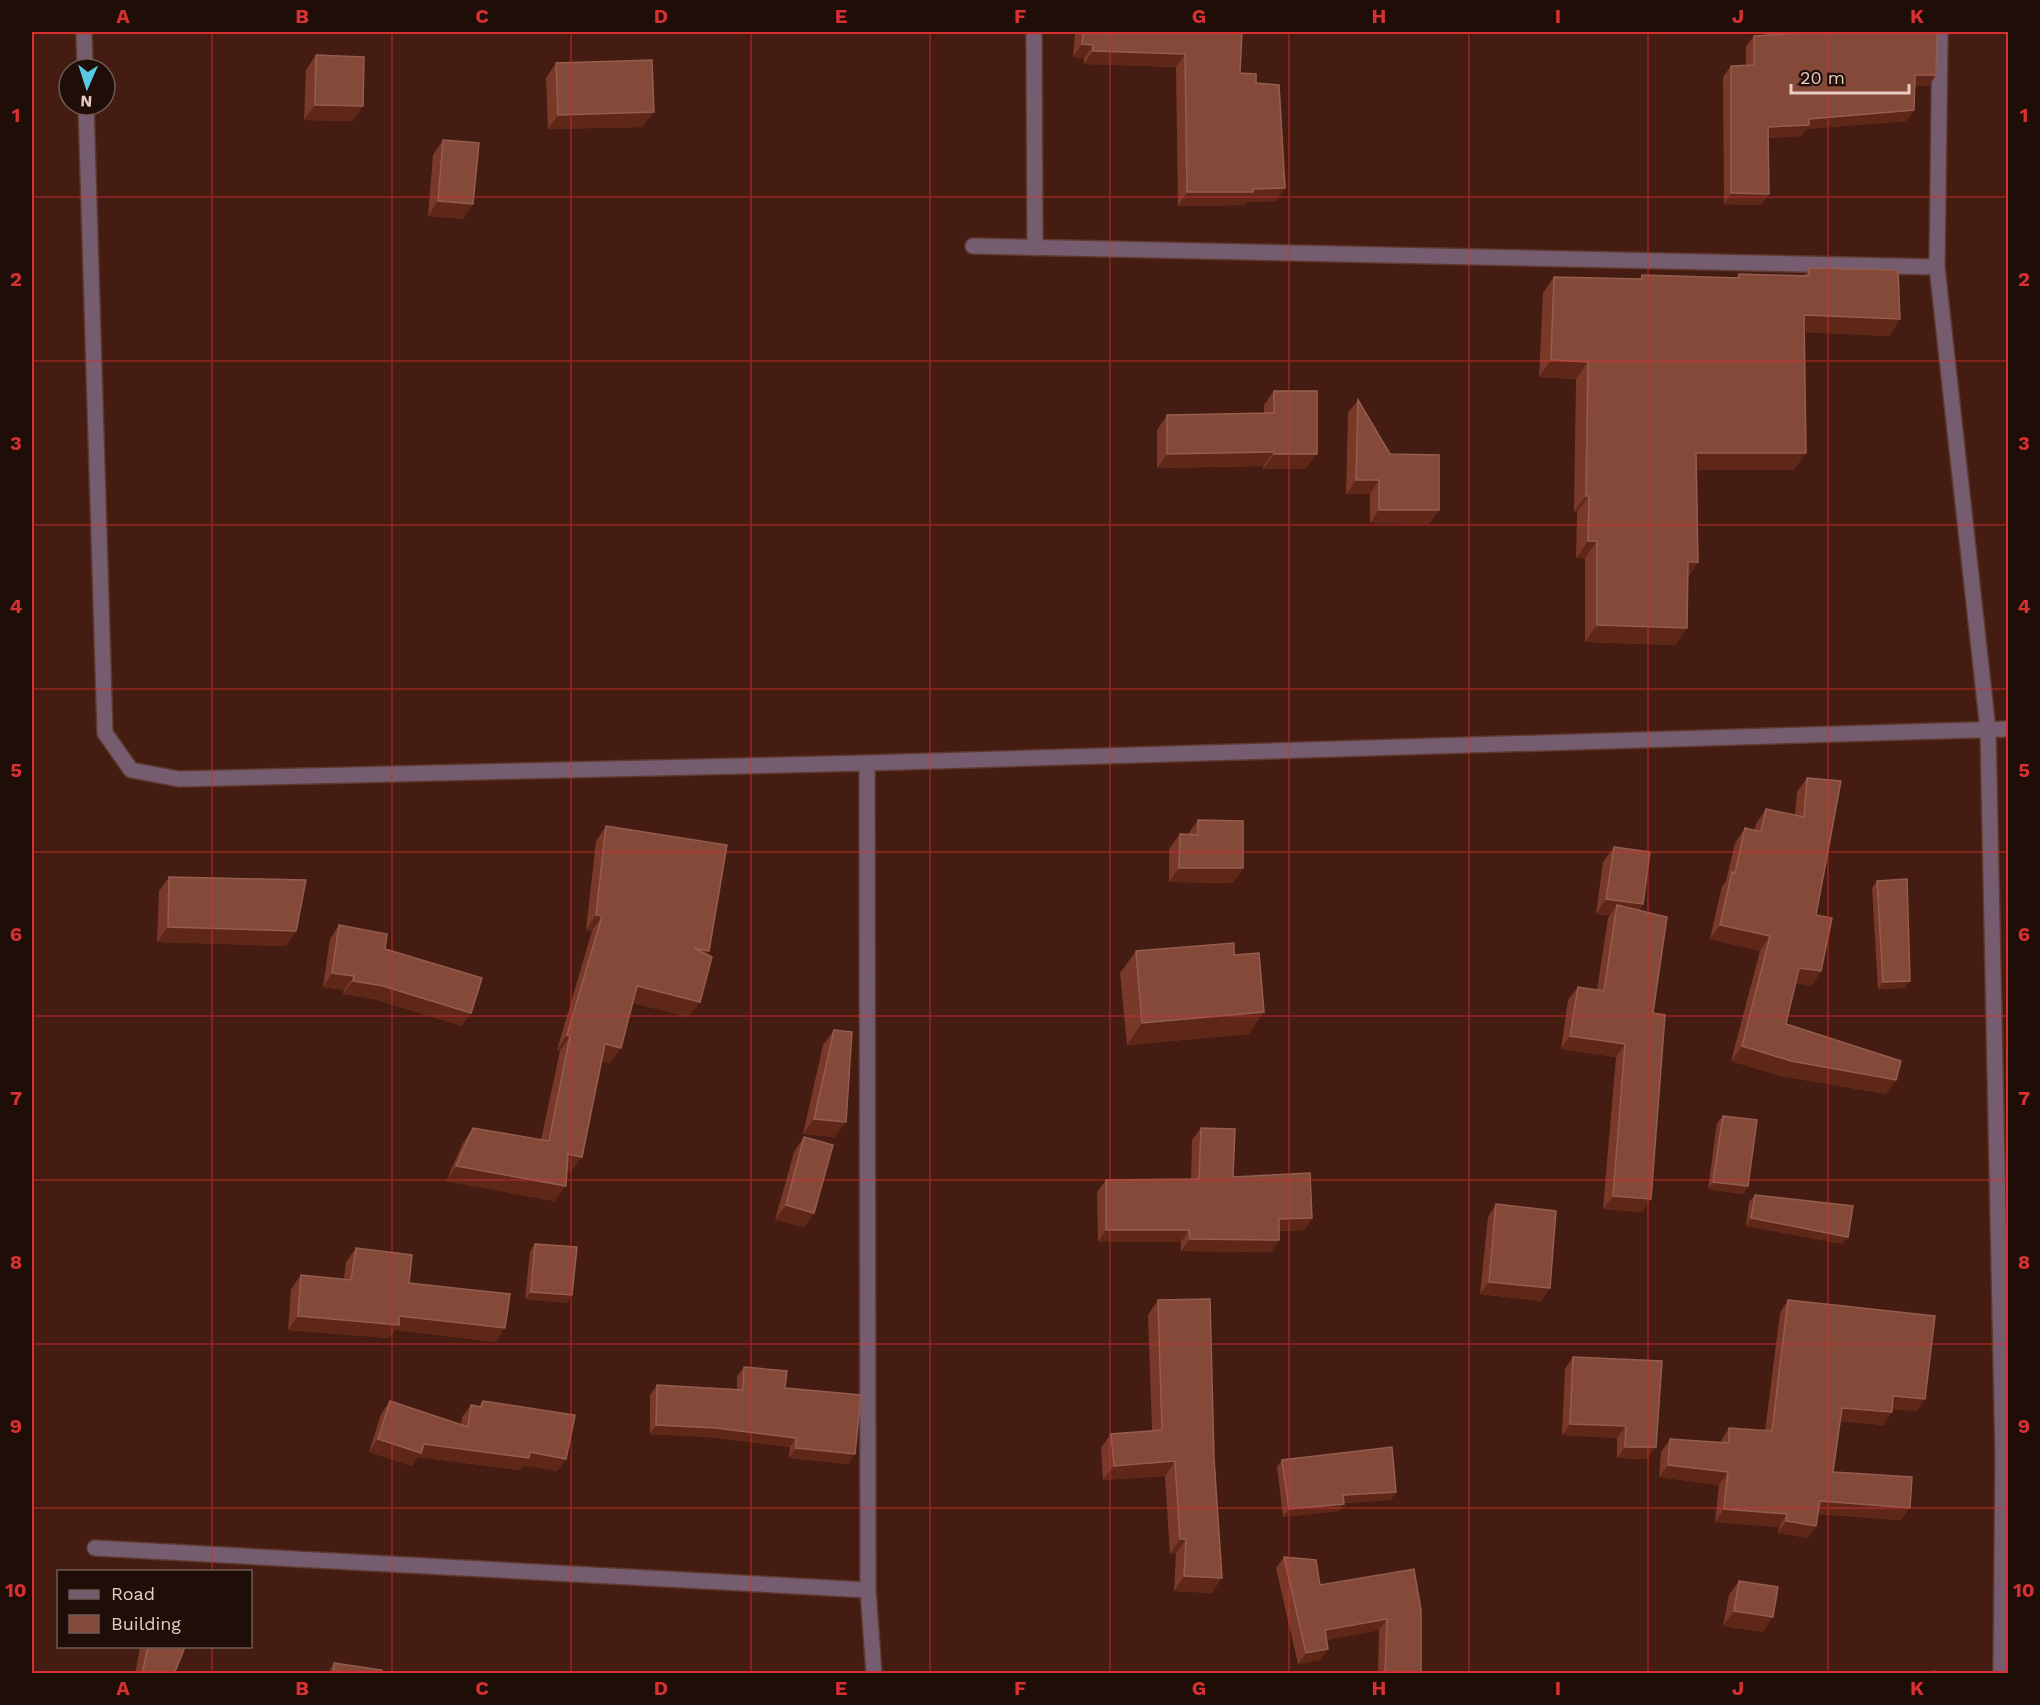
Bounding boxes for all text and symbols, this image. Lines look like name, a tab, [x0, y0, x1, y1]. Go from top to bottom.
text: A	[116, 4, 130, 28]
text: B	[295, 4, 309, 28]
text: C	[475, 4, 489, 28]
text: D	[654, 4, 668, 28]
text: E	[835, 4, 847, 28]
text: F	[1014, 4, 1026, 28]
text: G	[1192, 4, 1206, 28]
text: H	[1372, 4, 1386, 28]
text: I	[1555, 4, 1561, 28]
text: J	[1732, 4, 1744, 28]
text: K	[1910, 4, 1924, 28]
north arrow	[57, 57, 117, 117]
scale bar	[1791, 57, 1910, 95]
text: 20 m	[1800, 67, 1845, 88]
text: N	[80, 92, 93, 111]
text: 1	[12, 103, 20, 127]
text: 1	[2020, 103, 2028, 127]
text: 2	[10, 267, 22, 291]
text: 2	[2018, 267, 2030, 291]
text: 3	[10, 431, 22, 455]
text: 3	[2018, 431, 2030, 455]
text: 4	[10, 594, 23, 618]
text: 4	[2018, 594, 2031, 618]
text: 5	[10, 758, 22, 782]
text: 5	[2018, 758, 2030, 782]
text: 6	[10, 922, 22, 946]
text: 6	[2018, 922, 2030, 946]
text: 7	[10, 1086, 22, 1110]
text: 7	[2018, 1086, 2030, 1110]
text: 8	[10, 1250, 22, 1274]
text: 8	[2018, 1250, 2030, 1274]
text: 9	[10, 1414, 22, 1438]
text: 9	[2018, 1414, 2030, 1438]
legend	[57, 1570, 252, 1648]
text: 10	[5, 1578, 27, 1602]
text: 10	[2013, 1578, 2035, 1602]
text: Road	[111, 1583, 155, 1604]
text: Building	[111, 1613, 181, 1634]
text: A	[116, 1676, 130, 1700]
text: B	[295, 1676, 309, 1700]
text: C	[475, 1676, 489, 1700]
text: D	[654, 1676, 668, 1700]
text: E	[835, 1676, 847, 1700]
text: F	[1014, 1676, 1026, 1700]
text: G	[1192, 1676, 1206, 1700]
text: H	[1372, 1676, 1386, 1700]
text: I	[1555, 1676, 1561, 1700]
text: J	[1732, 1676, 1744, 1700]
text: K	[1910, 1676, 1924, 1700]

